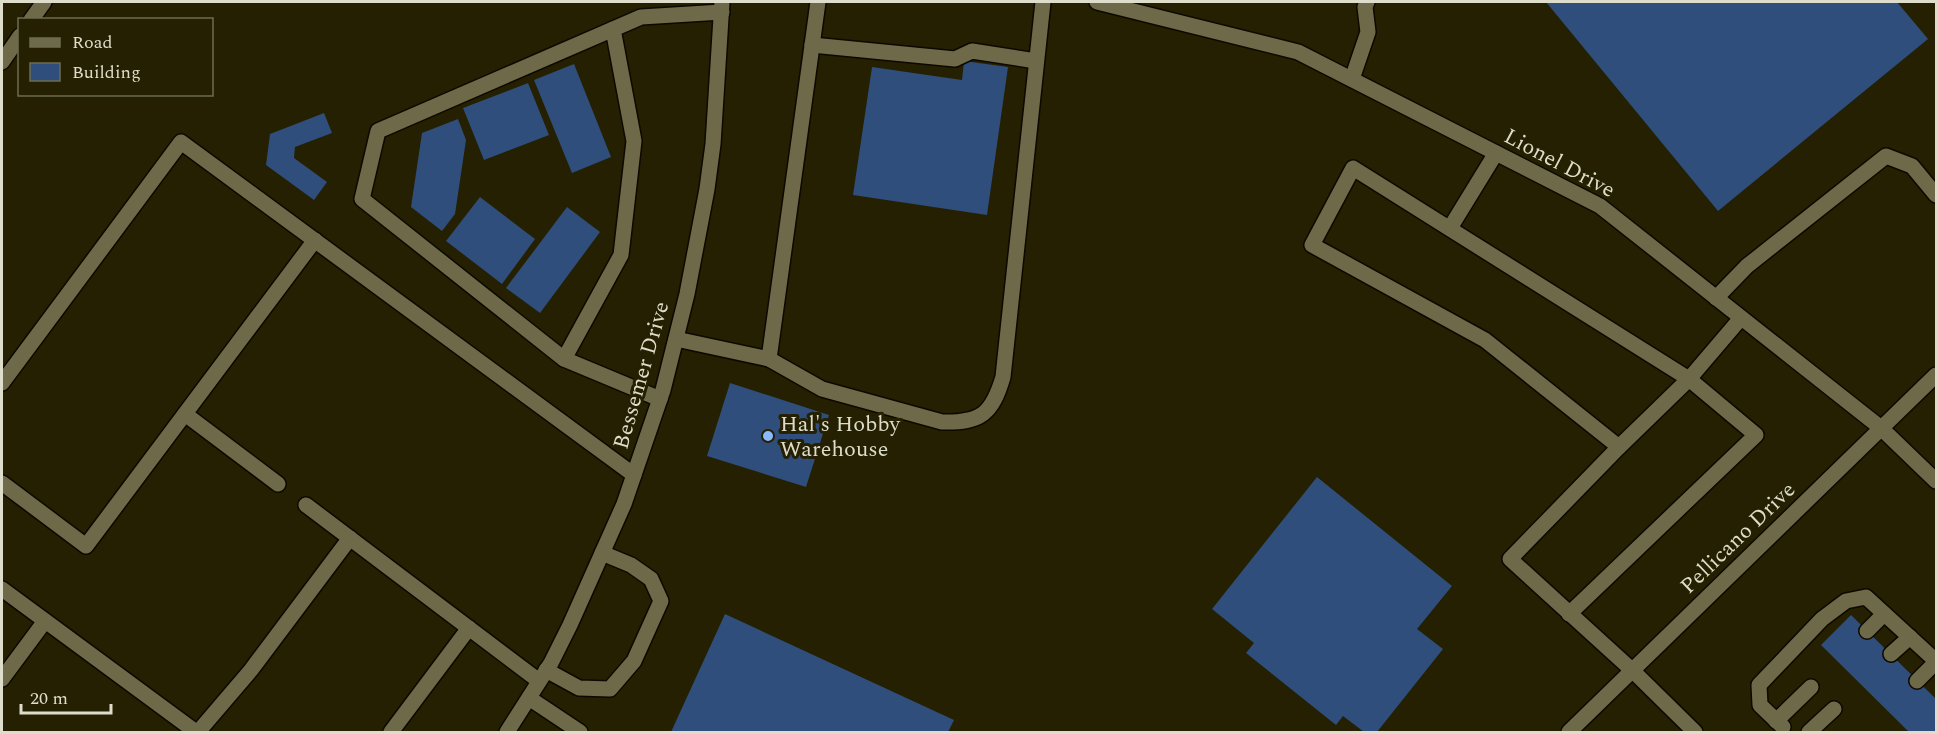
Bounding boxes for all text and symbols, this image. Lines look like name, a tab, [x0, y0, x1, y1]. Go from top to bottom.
legend	[18, 18, 213, 96]
text: Road	[72, 29, 113, 56]
text: Building	[72, 59, 141, 86]
street label: Lionel Drive	[1498, 120, 1621, 207]
street label: Bessemer Drive	[605, 298, 678, 453]
place label: Hal's Hobby Warehouse	[780, 408, 902, 466]
marker: Hal's Hobby Warehouse	[761, 429, 775, 443]
street label: Pellicano Drive	[1673, 474, 1803, 602]
scale bar	[21, 677, 111, 715]
text: 20 m	[30, 685, 68, 712]

